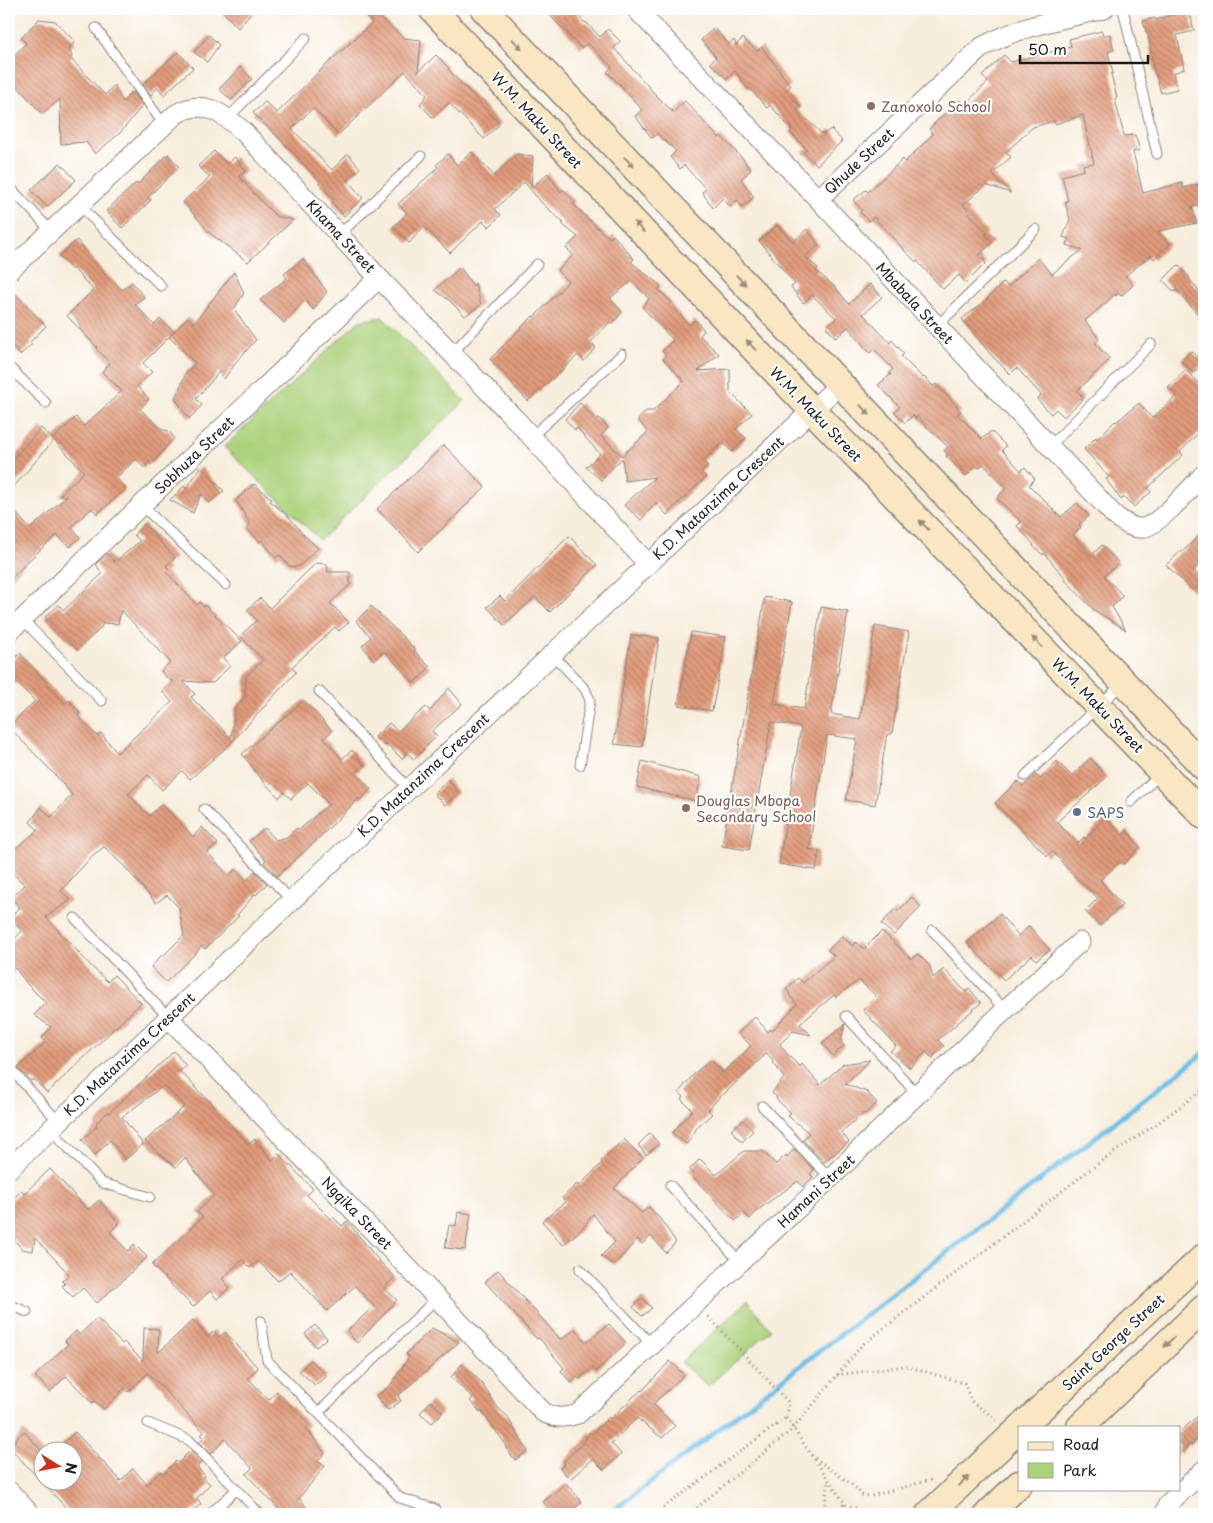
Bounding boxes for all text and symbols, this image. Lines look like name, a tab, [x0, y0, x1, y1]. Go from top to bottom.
scale bar	[1020, 32, 1148, 64]
text: 50 m	[1028, 37, 1067, 60]
one-way arrow	[511, 38, 523, 50]
street label: W.M. Maku Street	[487, 67, 588, 173]
place label: Zanoxolo School	[881, 96, 991, 117]
marker: Zanoxolo School	[865, 100, 877, 112]
street label: Qhude Street	[819, 123, 899, 199]
one-way arrow	[623, 156, 635, 168]
street label: Khama Street	[302, 195, 381, 277]
one-way arrow	[633, 221, 645, 233]
street label: Mbabala Street	[871, 257, 959, 349]
one-way arrow	[735, 273, 747, 285]
one-way arrow	[745, 339, 757, 351]
street label: W.M. Maku Street	[765, 362, 867, 467]
one-way arrow	[859, 404, 871, 416]
street label: Sobhuza Street	[149, 411, 239, 499]
street label: K.D. Matanzima Crescent	[648, 431, 789, 565]
one-way arrow	[918, 519, 930, 531]
one-way arrow	[1031, 636, 1043, 648]
street label: W.M. Maku Street	[1047, 653, 1149, 758]
street label: K.D. Matanzima Crescent	[353, 708, 494, 842]
place label: Douglas Mbopa Secondary School	[696, 790, 816, 827]
marker: Douglas Mbopa Secondary School	[680, 802, 692, 814]
place label: SAPS	[1087, 802, 1124, 823]
marker: SAPS	[1071, 806, 1083, 818]
street label: K.D. Matanzima Crescent	[59, 987, 200, 1121]
street label: Hamani Street	[773, 1149, 860, 1232]
street label: Ngqika Street	[317, 1172, 397, 1254]
street label: Saint George Street	[1057, 1289, 1169, 1395]
one-way arrow	[1163, 1336, 1175, 1348]
legend	[1018, 1426, 1180, 1490]
text: Road	[1063, 1432, 1099, 1455]
north arrow	[32, 1440, 82, 1490]
text: Park	[1063, 1458, 1097, 1481]
text: N	[60, 1461, 83, 1476]
one-way arrow	[958, 1475, 970, 1487]

